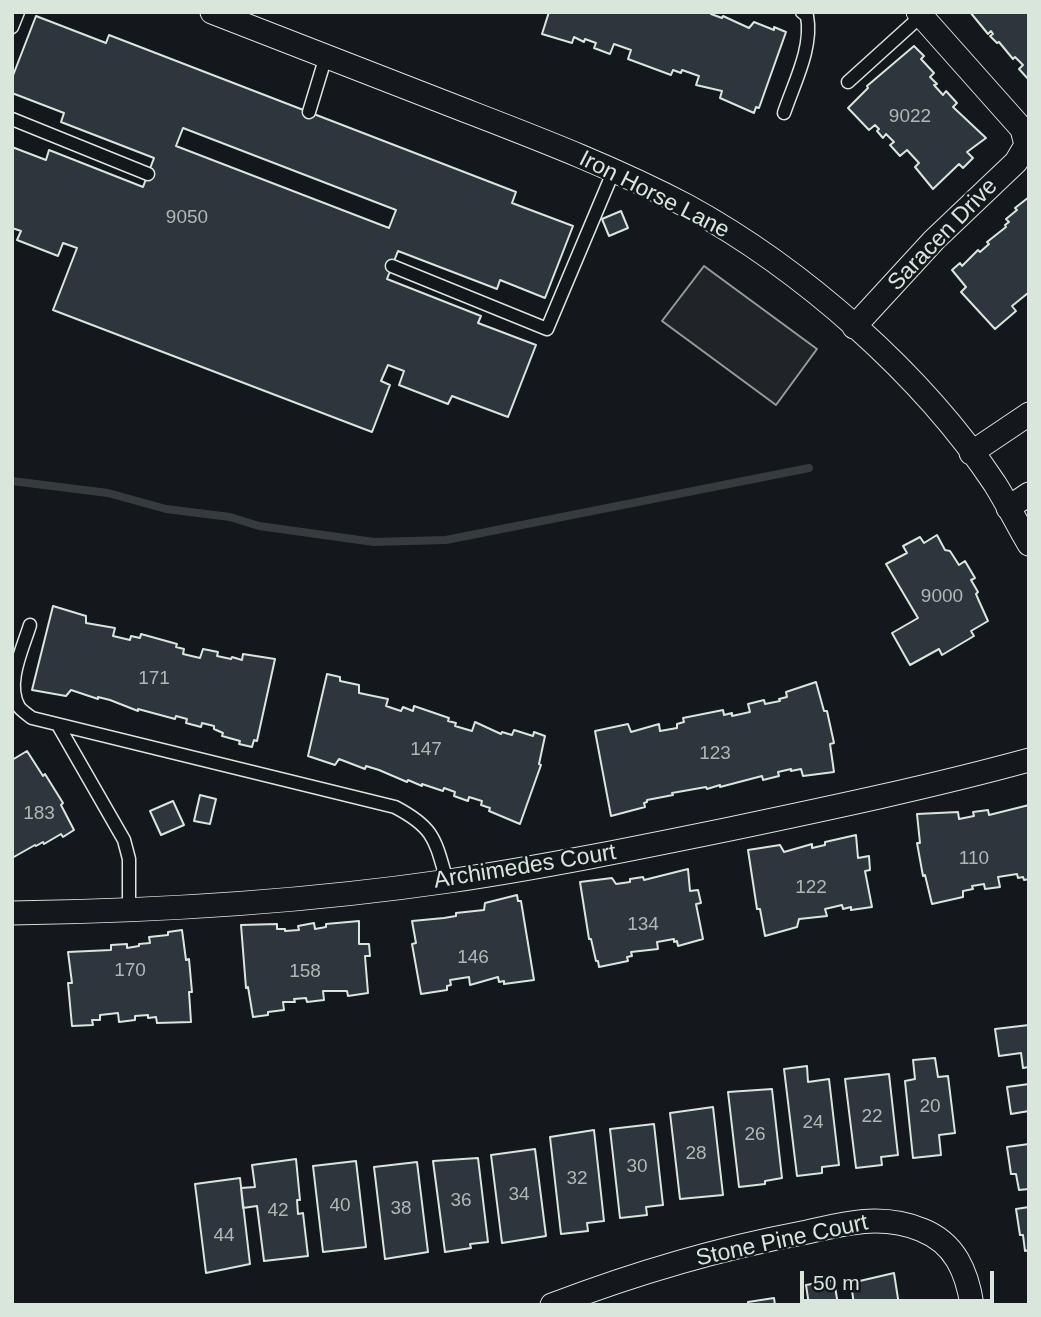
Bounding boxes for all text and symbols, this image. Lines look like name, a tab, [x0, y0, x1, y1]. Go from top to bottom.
house number: 9022	[889, 106, 931, 128]
street label: Iron Horse Lane	[574, 145, 734, 245]
street label: Saracen Drive	[882, 173, 1004, 297]
house number: 9050	[166, 207, 208, 229]
house number: 9000	[921, 586, 963, 608]
house number: 171	[138, 668, 170, 690]
house number: 147	[410, 739, 442, 761]
house number: 123	[699, 743, 731, 765]
house number: 183	[23, 803, 55, 825]
street label: Archimedes Court	[432, 839, 618, 895]
house number: 110	[959, 848, 989, 870]
house number: 122	[795, 877, 827, 899]
house number: 134	[627, 914, 659, 936]
house number: 146	[457, 947, 489, 969]
house number: 170	[114, 960, 146, 982]
house number: 158	[289, 961, 321, 983]
house number: 20	[919, 1096, 941, 1118]
house number: 22	[861, 1106, 883, 1128]
house number: 24	[802, 1112, 824, 1134]
house number: 26	[744, 1124, 766, 1146]
house number: 28	[685, 1143, 707, 1165]
house number: 30	[626, 1156, 648, 1178]
house number: 32	[566, 1168, 588, 1190]
house number: 34	[508, 1184, 530, 1206]
house number: 36	[450, 1190, 472, 1212]
house number: 40	[329, 1195, 351, 1217]
house number: 38	[390, 1198, 412, 1220]
house number: 42	[267, 1200, 289, 1222]
street label: Stone Pine Court	[693, 1209, 871, 1273]
house number: 44	[213, 1225, 235, 1247]
scale bar	[803, 1258, 997, 1302]
text: 50 m	[813, 1271, 860, 1294]

